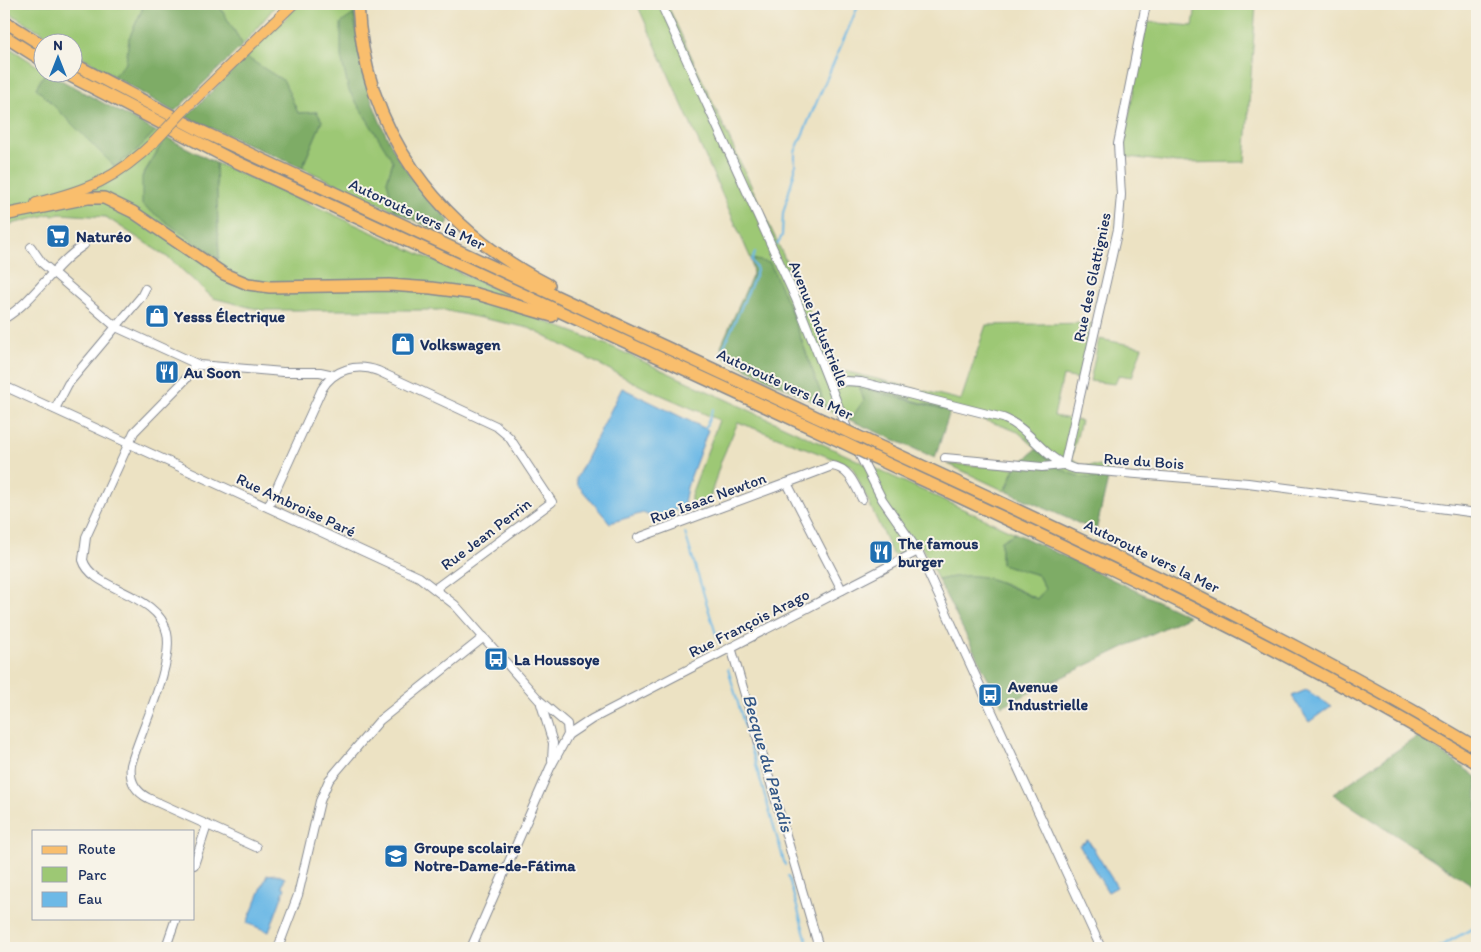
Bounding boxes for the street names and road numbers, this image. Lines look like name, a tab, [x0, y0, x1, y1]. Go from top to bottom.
street label: Autoroute vers la Mer	[346, 174, 488, 254]
street label: Rue des Glattignies	[1069, 210, 1115, 344]
street label: Avenue Industrielle	[785, 258, 853, 390]
street label: Autoroute vers la Mer	[714, 344, 856, 424]
street label: Rue du Bois	[1103, 449, 1185, 473]
street label: Rue Isaac Newton	[647, 468, 769, 528]
street label: Rue Ambroise Paré	[233, 469, 359, 541]
street label: Rue Jean Perrin	[437, 494, 535, 574]
street label: Autoroute vers la Mer	[1081, 515, 1223, 597]
street label: Rue François Arago	[685, 584, 813, 662]

